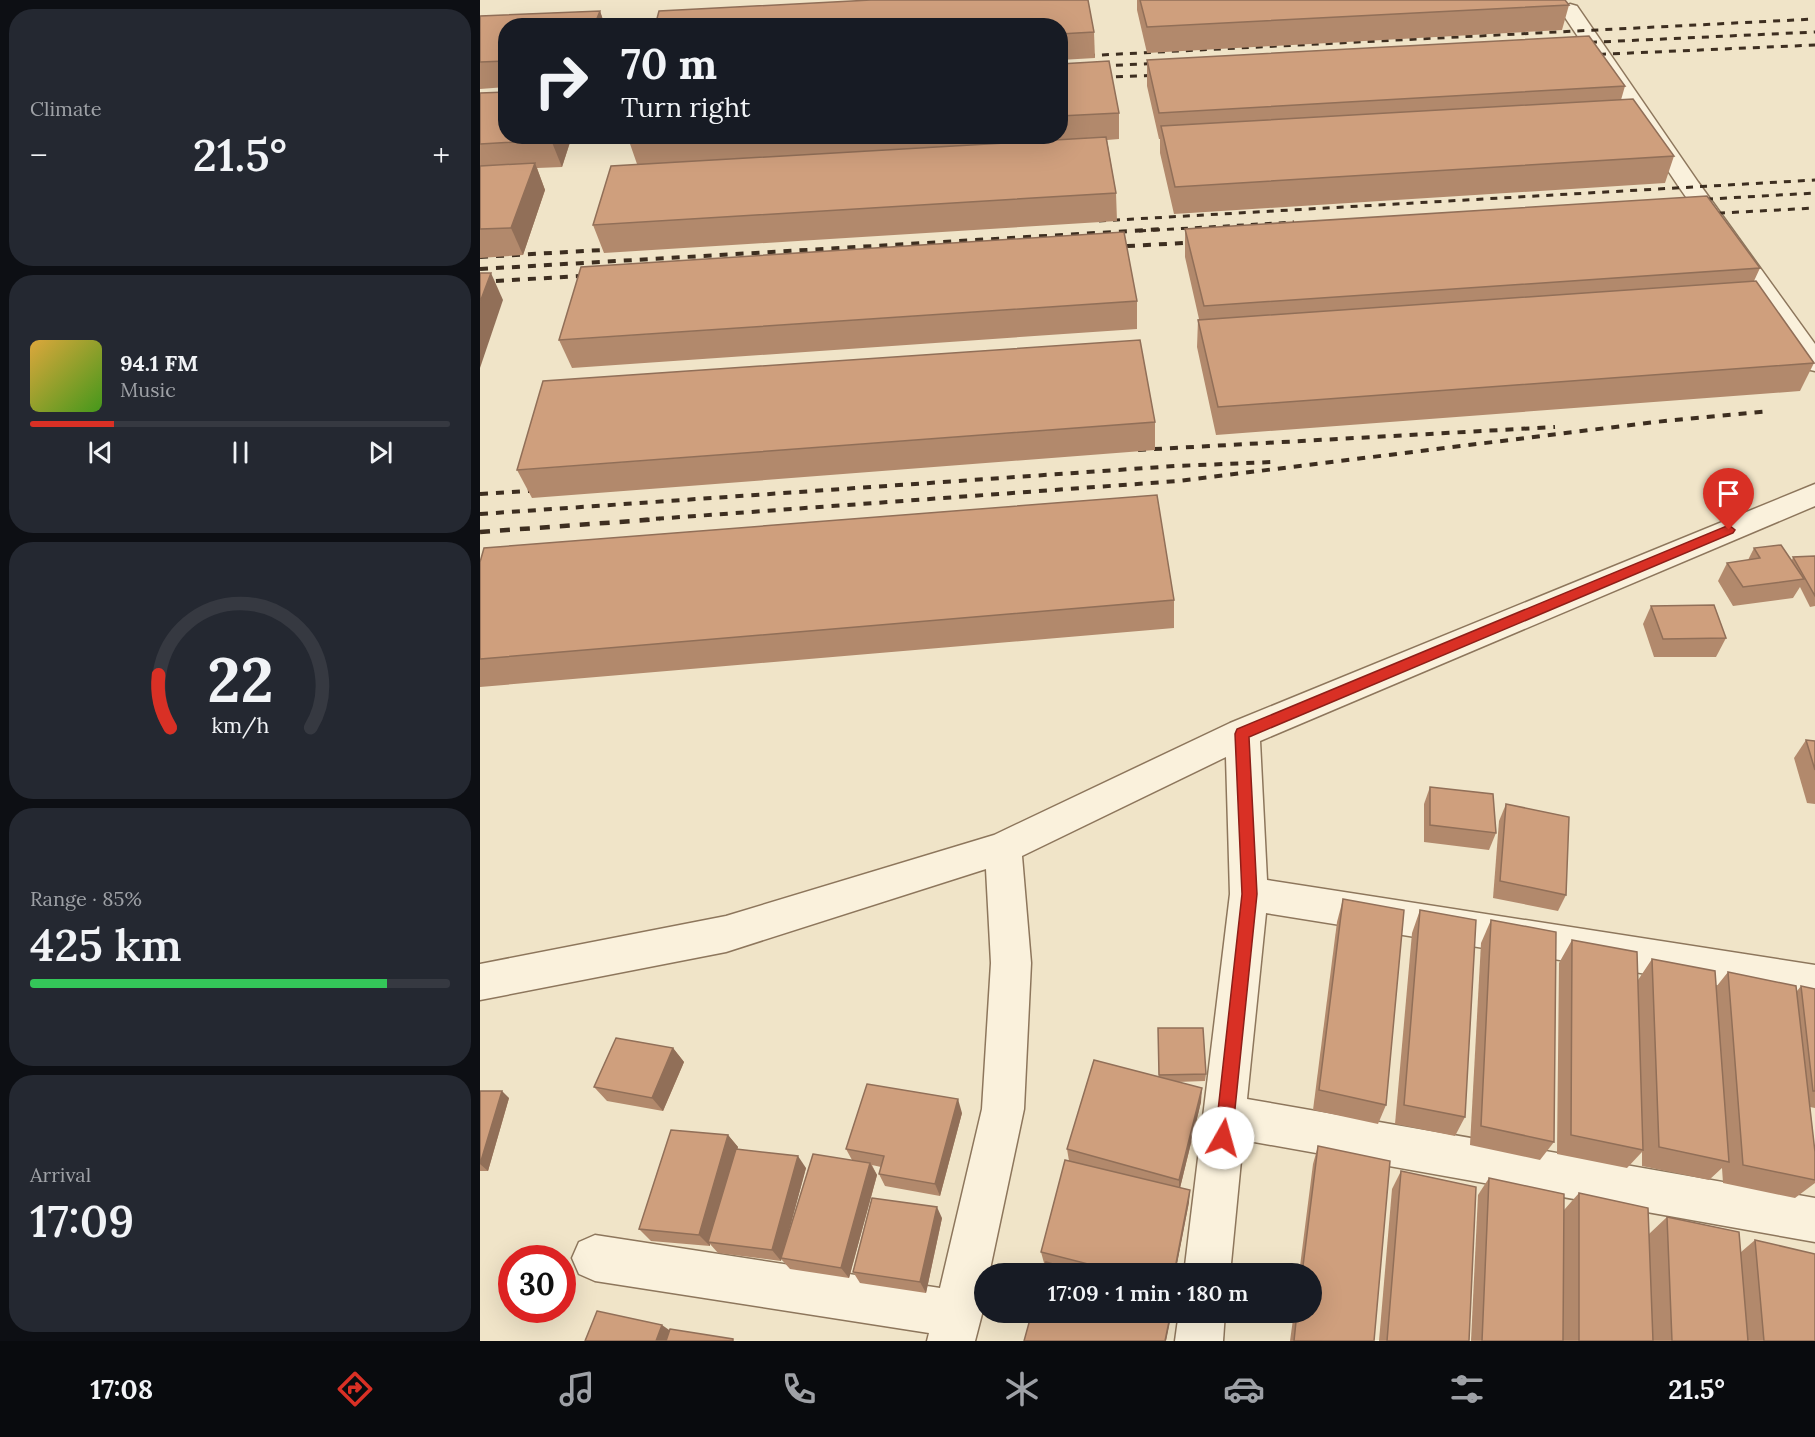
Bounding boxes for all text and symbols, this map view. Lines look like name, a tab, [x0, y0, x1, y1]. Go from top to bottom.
text: 70 m	[621, 37, 717, 91]
icon: right	[522, 42, 600, 120]
text: Turn right	[621, 90, 750, 124]
text: Climate	[30, 96, 102, 121]
text: 21.5°	[193, 126, 287, 183]
text: −	[30, 134, 48, 176]
text: +	[433, 134, 450, 176]
text: 94.1 FM	[120, 349, 199, 377]
text: Music	[120, 377, 176, 402]
icon: previous	[84, 436, 117, 469]
icon: pause	[224, 436, 257, 469]
icon: next	[364, 436, 397, 469]
pin	[1703, 468, 1754, 530]
icon: arrive	[1712, 477, 1745, 510]
text: 22	[207, 639, 273, 719]
text: km/h	[211, 711, 269, 739]
text: Range · 85%	[30, 886, 142, 911]
text: 425 km	[30, 916, 182, 973]
position arrow	[1191, 1106, 1255, 1170]
text: Arrival	[30, 1162, 91, 1187]
text: 17:09	[30, 1192, 134, 1249]
speed limit sign: 30	[498, 1245, 576, 1323]
text: 17:09 · 1 min · 180 m	[1048, 1279, 1248, 1307]
icon: directions	[334, 1368, 376, 1410]
icon: music	[556, 1368, 598, 1410]
icon: phone	[778, 1368, 820, 1410]
icon: climate	[1001, 1368, 1043, 1410]
icon: car	[1223, 1368, 1265, 1410]
icon: filters	[1446, 1368, 1488, 1410]
text: 17:08	[90, 1372, 153, 1406]
text: 21.5°	[1668, 1372, 1725, 1406]

